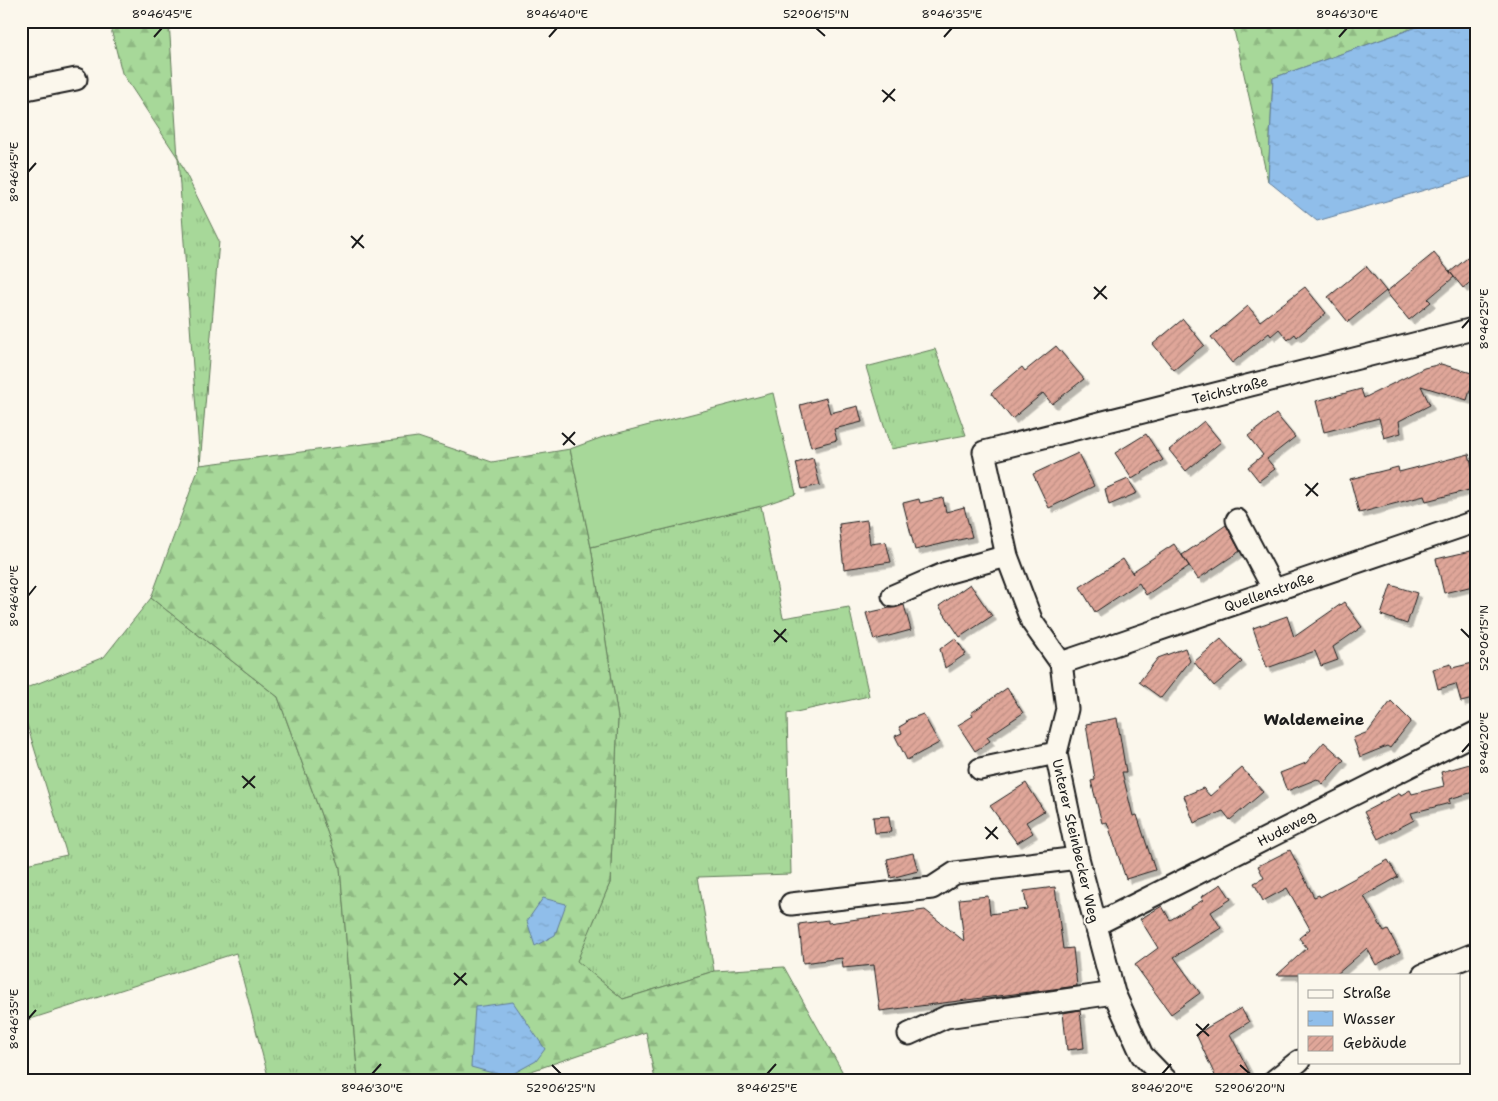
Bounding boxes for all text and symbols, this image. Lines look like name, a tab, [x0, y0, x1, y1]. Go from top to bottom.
text: 8°46'45"E	[132, 6, 192, 22]
text: 8°46'40"E	[526, 6, 588, 22]
text: 52°06'15"N	[783, 6, 849, 22]
text: 8°46'35"E	[922, 6, 982, 22]
text: 8°46'30"E	[1316, 6, 1378, 22]
text: 8°46'45"E	[6, 142, 22, 202]
text: 8°46'25"E	[1476, 289, 1492, 349]
street label: Teichstraße	[1190, 372, 1270, 408]
text: 8°46'40"E	[6, 565, 22, 627]
street label: Quellenstraße	[1221, 568, 1317, 616]
text: 52°06'15"N	[1476, 605, 1492, 671]
district label: Waldemeine	[1264, 709, 1365, 730]
text: 8°46'20"E	[1476, 712, 1492, 774]
street label: Unterer Steinbecker Weg	[1048, 757, 1104, 925]
street label: Hudeweg	[1254, 806, 1318, 850]
legend	[1298, 974, 1460, 1064]
text: Straße	[1343, 983, 1391, 1003]
text: 8°46'35"E	[6, 989, 22, 1049]
text: Wasser	[1343, 1009, 1396, 1029]
text: Gebäude	[1343, 1033, 1407, 1053]
text: 8°46'30"E	[341, 1080, 403, 1096]
text: 52°06'25"N	[526, 1080, 596, 1096]
text: 8°46'25"E	[737, 1080, 797, 1096]
text: 8°46'20"E	[1131, 1080, 1193, 1096]
text: 52°06'20"N	[1215, 1080, 1285, 1096]

